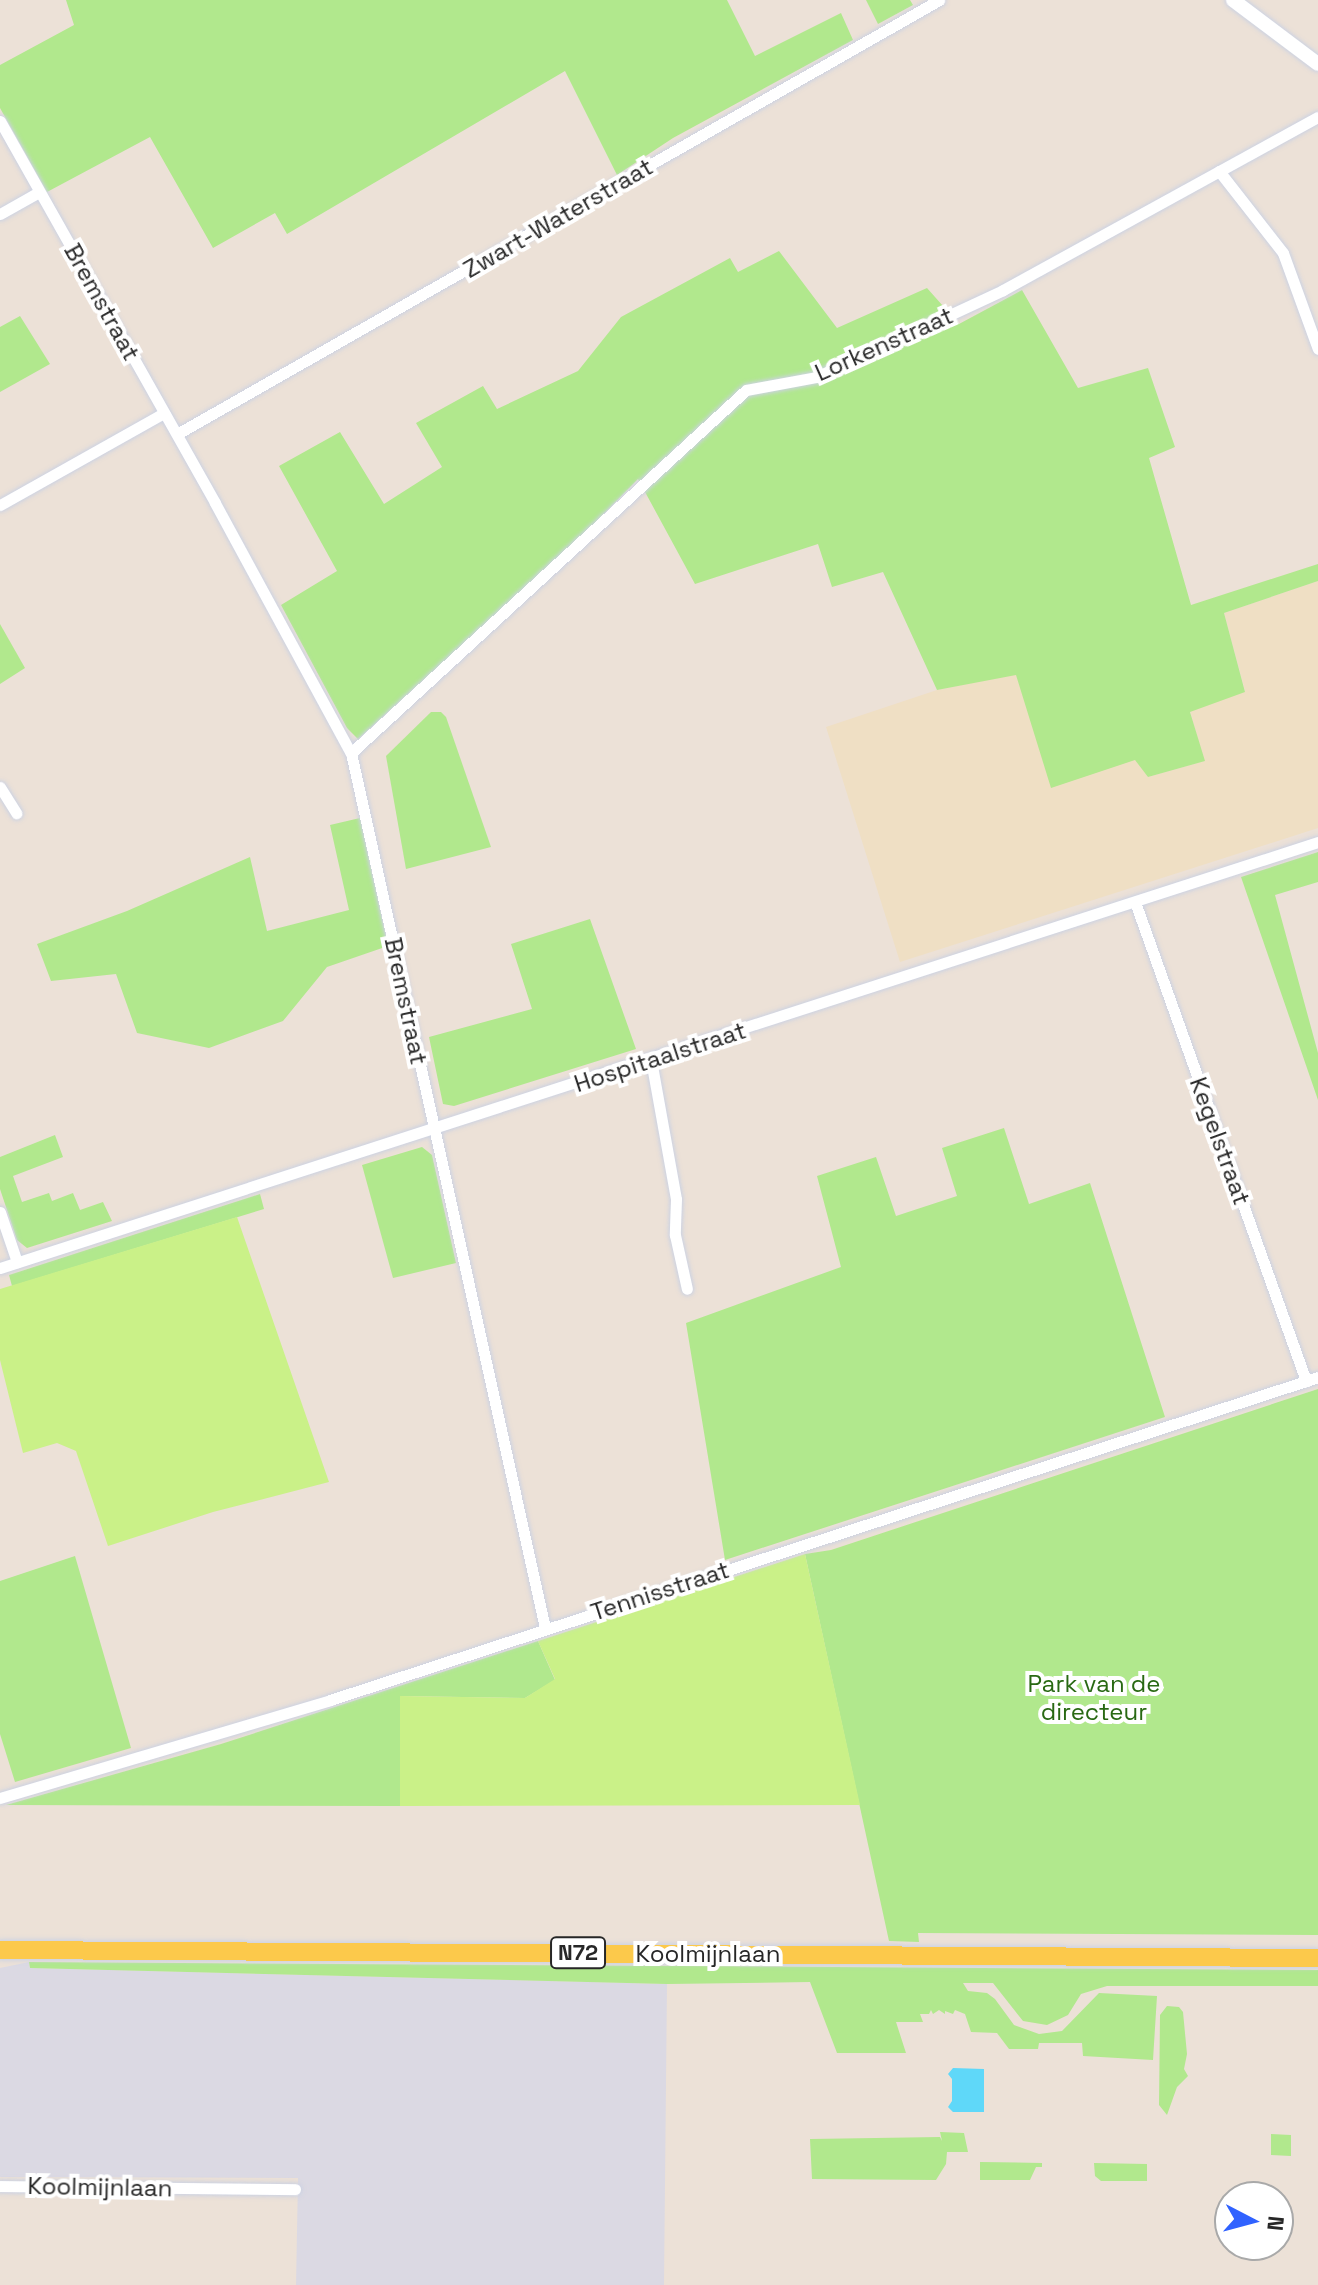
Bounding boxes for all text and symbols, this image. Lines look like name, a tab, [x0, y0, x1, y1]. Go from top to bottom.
street label: Zwart-Waterstraat	[458, 152, 658, 284]
street label: Bremstraat	[58, 238, 146, 366]
street label: Lorkenstraat	[811, 301, 957, 387]
street label: Bremstraat	[378, 935, 434, 1067]
street label: Hospitaalstraat	[570, 1016, 750, 1098]
street label: Kegelstraat	[1184, 1073, 1256, 1209]
street label: Tennisstraat	[587, 1555, 733, 1627]
park label: Park van de directeur	[1028, 1670, 1160, 1726]
road number: N72	[550, 1935, 606, 1971]
street label: Koolmijnlaan	[635, 1940, 781, 1968]
street label: Koolmijnlaan	[27, 2171, 173, 2203]
north arrow	[1214, 2181, 1294, 2261]
text: N	[1261, 2215, 1291, 2232]

